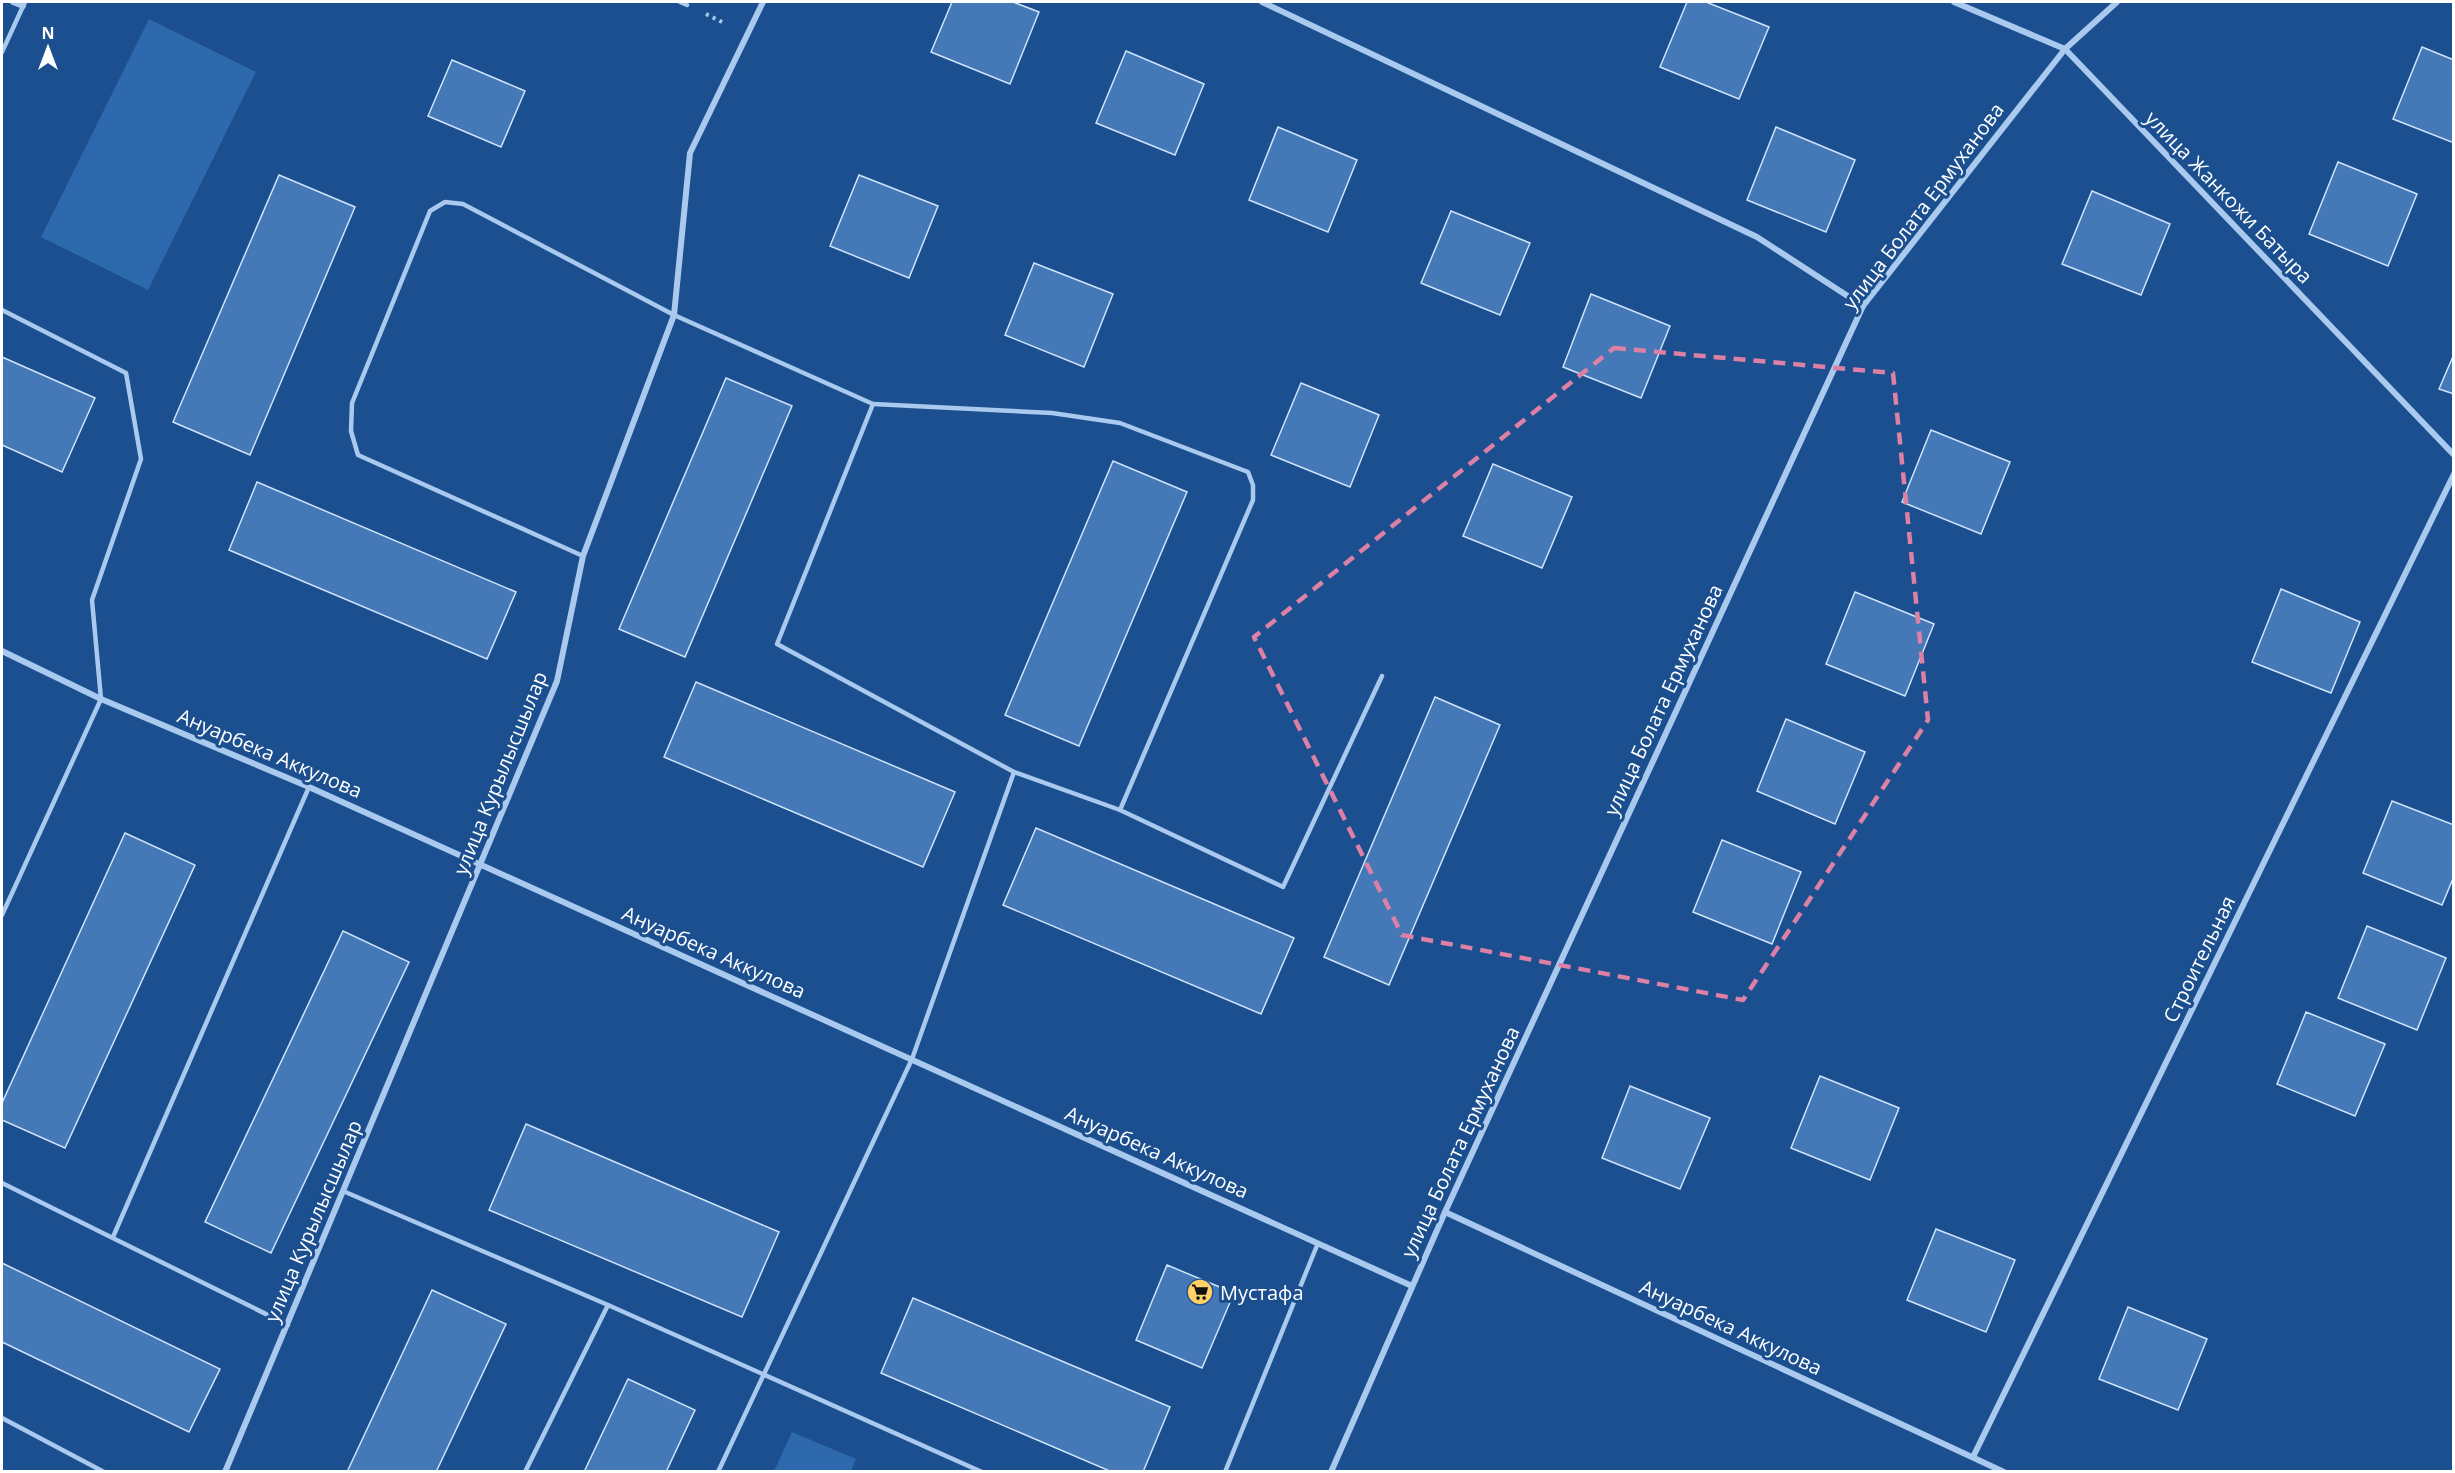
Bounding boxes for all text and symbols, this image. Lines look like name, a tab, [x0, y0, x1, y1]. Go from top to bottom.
north arrow	[18, 18, 78, 78]
text: N	[41, 22, 55, 44]
street label: улица Болата Ермуханова	[1836, 97, 2010, 315]
street label: улица Жанкожи Батыра	[2139, 105, 2319, 289]
street label: улица Болата Ермуханова	[1597, 580, 1729, 820]
street label: улица Курылысшылар	[447, 667, 553, 879]
street label: Ануарбека Аккулова	[174, 702, 366, 804]
street label: Строительная	[2157, 891, 2241, 1027]
street label: Ануарбека Аккулова	[618, 899, 810, 1005]
street label: улица Болата Ермуханова	[1394, 1022, 1526, 1262]
street label: Ануарбека Аккулова	[1061, 1099, 1253, 1205]
street label: улица Курылысшылар	[258, 1116, 368, 1326]
street label: Ануарбека Аккулова	[1636, 1273, 1826, 1381]
supermarket icon: Мустафа	[1185, 1277, 1215, 1307]
place label: Мустафа	[1220, 1279, 1304, 1306]

